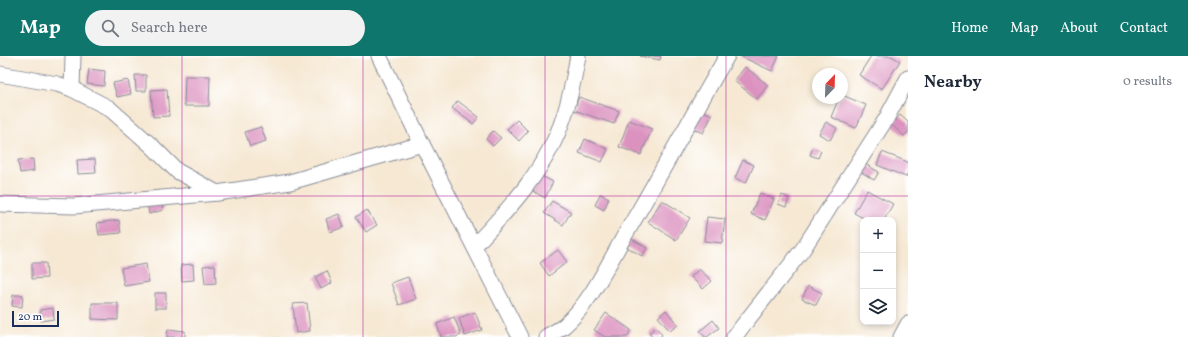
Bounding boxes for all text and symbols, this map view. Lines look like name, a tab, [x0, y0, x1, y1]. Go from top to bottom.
search box	[85, 10, 365, 46]
text: Map	[20, 15, 61, 41]
icon: search	[99, 17, 121, 39]
text: Search here	[131, 18, 208, 39]
text: Home	[951, 19, 988, 38]
text: Map	[1010, 19, 1038, 38]
text: About	[1060, 19, 1098, 38]
text: Contact	[1120, 19, 1168, 38]
north arrow	[812, 68, 848, 104]
text: Nearby	[924, 71, 982, 94]
text: 0 results	[1123, 73, 1172, 91]
map controls	[860, 217, 896, 325]
button: +	[860, 217, 896, 253]
button: −	[860, 253, 896, 289]
button: layers	[860, 289, 896, 325]
scale bar	[12, 309, 59, 328]
text: 20 m	[18, 310, 42, 325]

